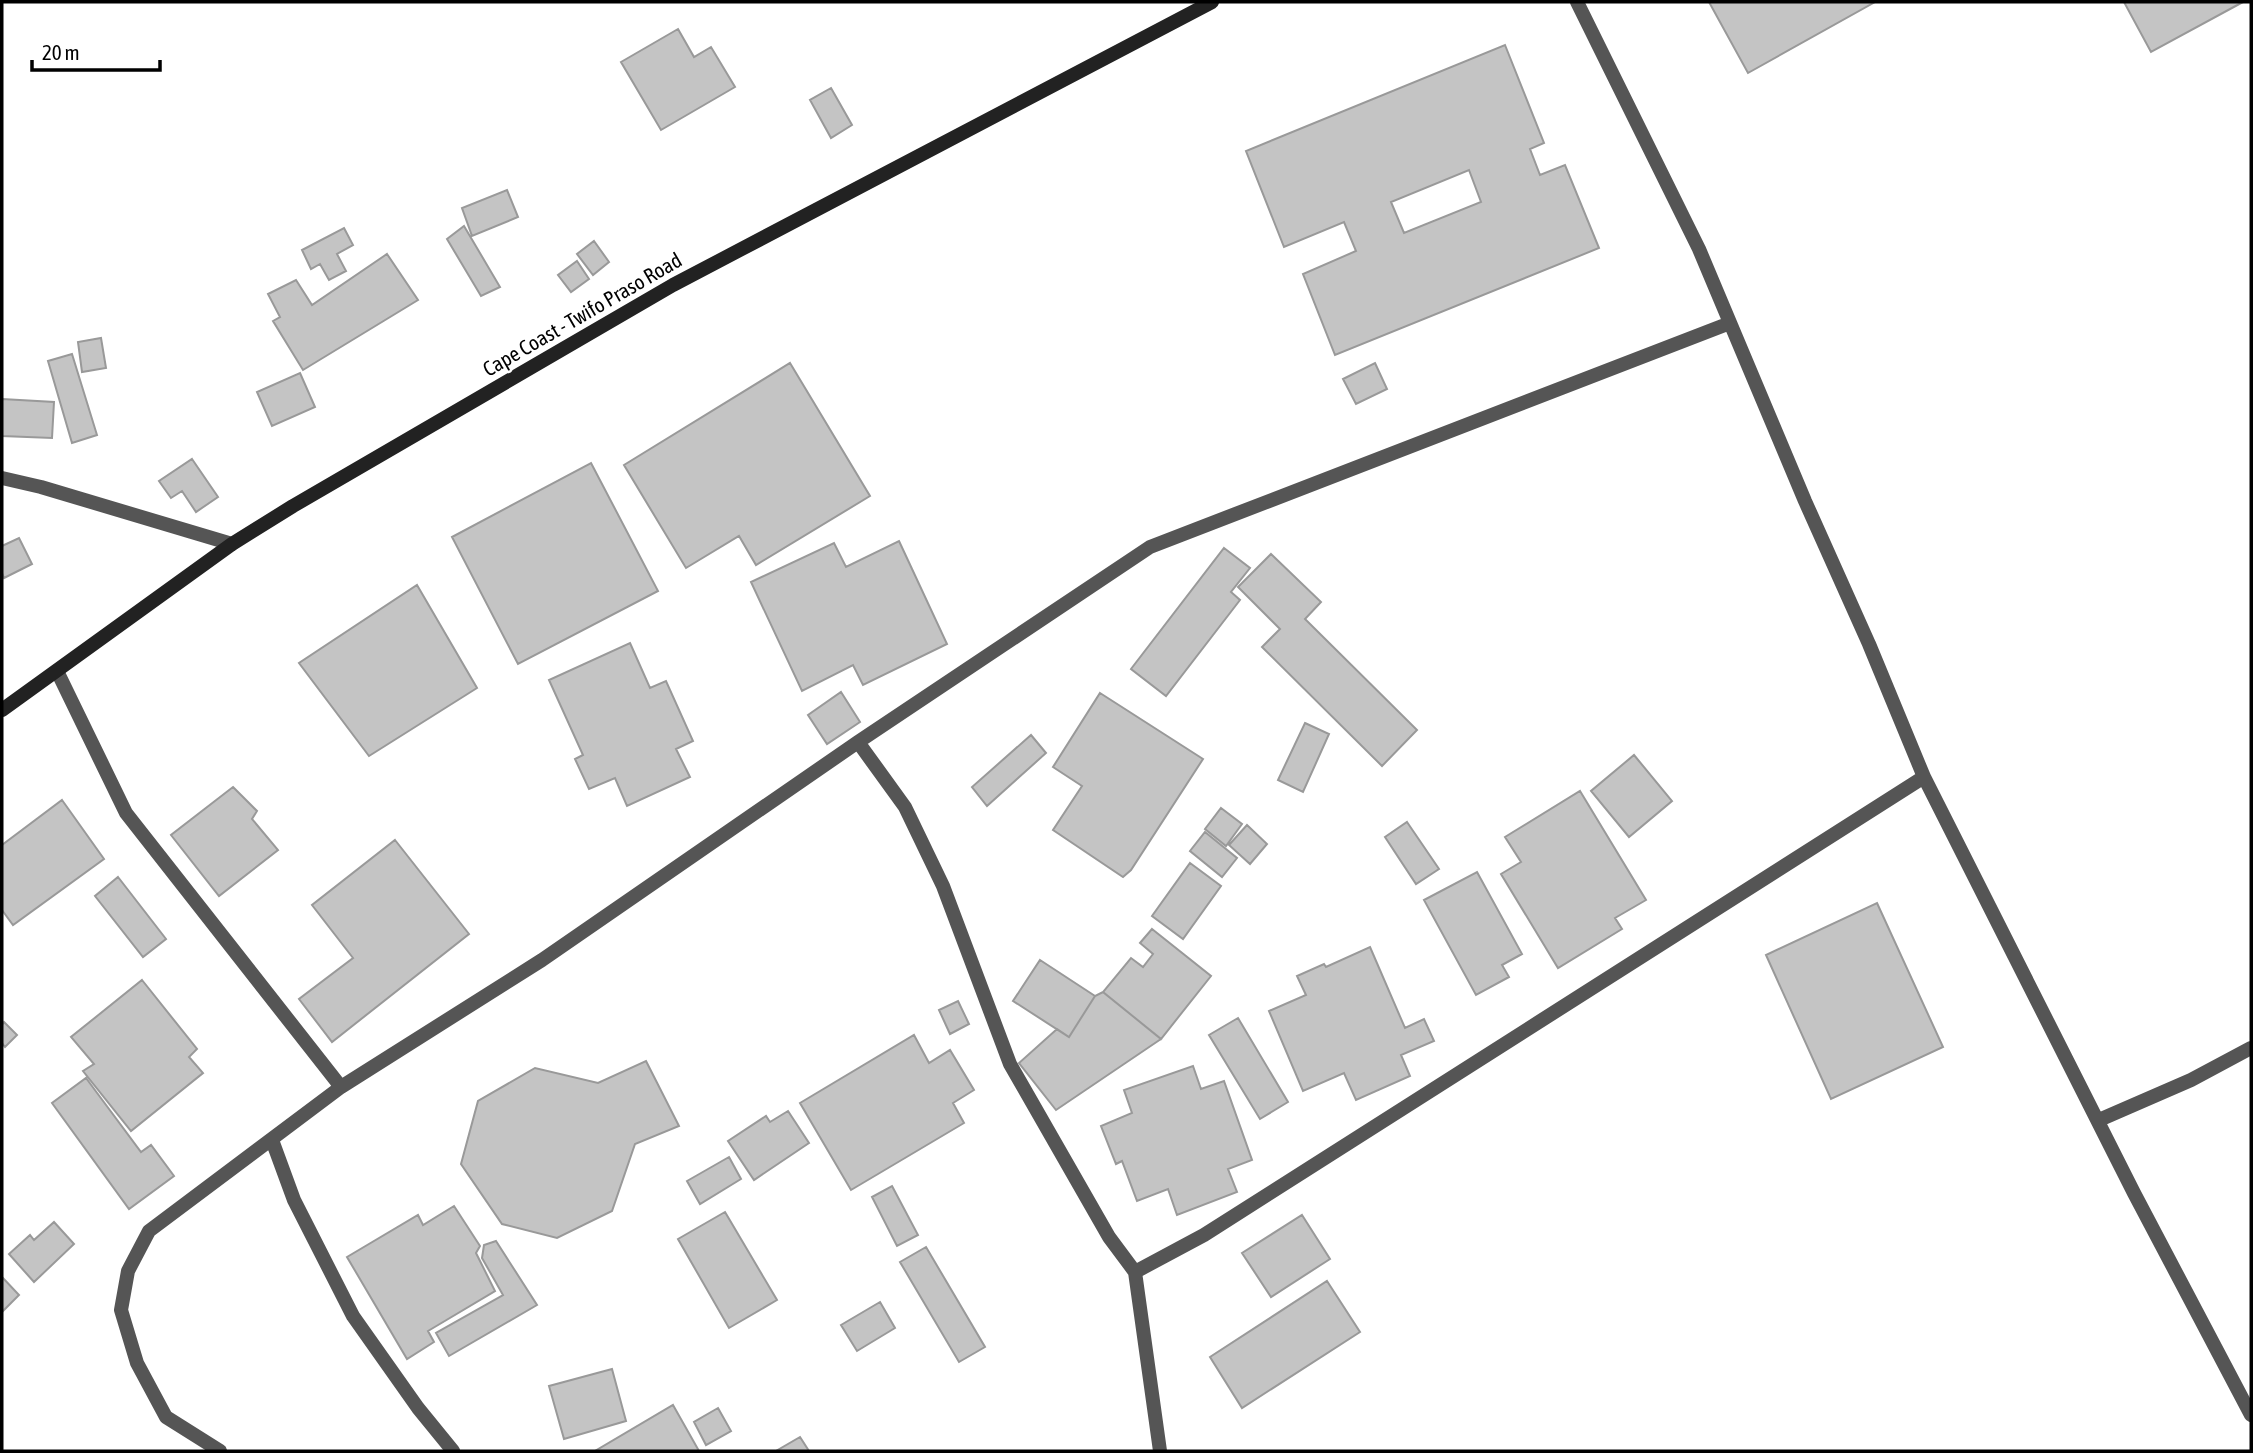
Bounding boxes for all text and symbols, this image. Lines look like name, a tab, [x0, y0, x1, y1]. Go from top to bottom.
scale bar	[32, 28, 159, 72]
text: 20 m	[42, 40, 80, 64]
street label: Cape Coast - Twifo Praso Road	[478, 247, 686, 381]

